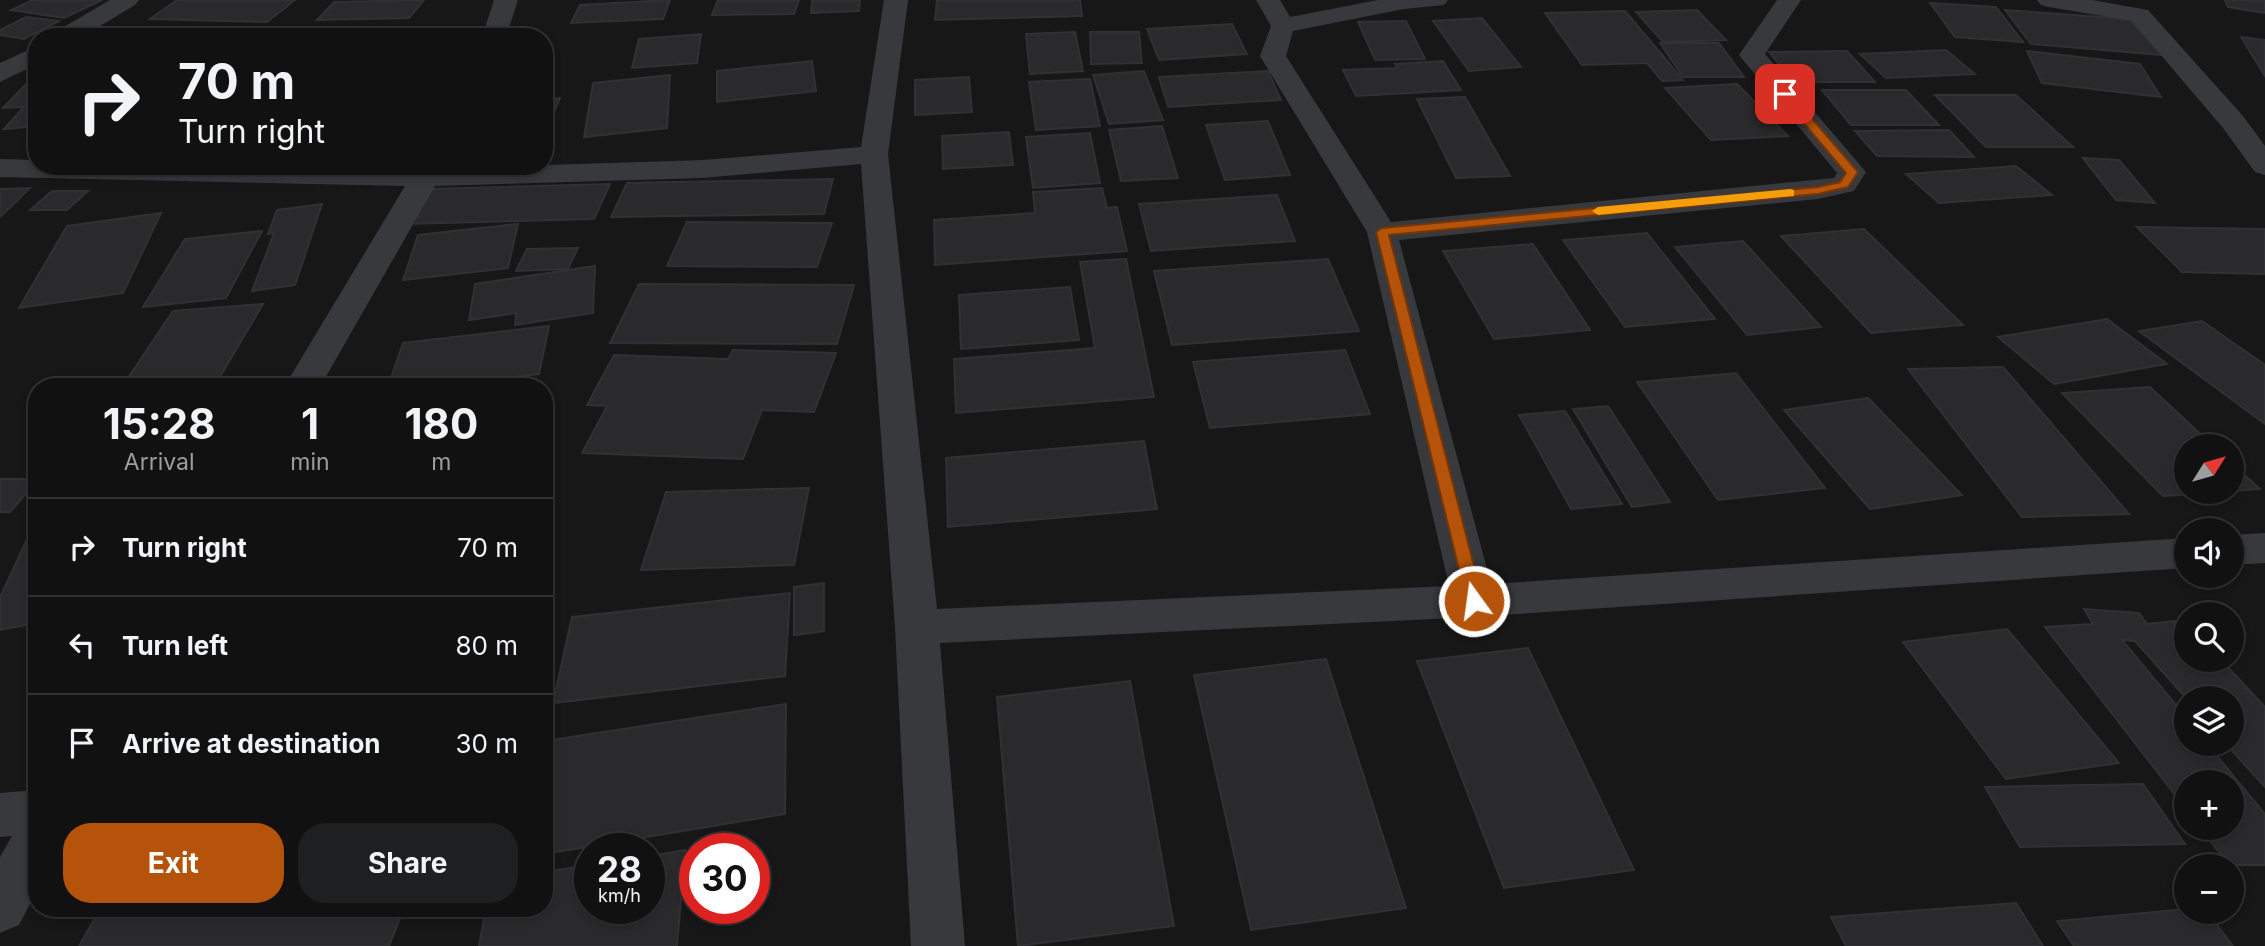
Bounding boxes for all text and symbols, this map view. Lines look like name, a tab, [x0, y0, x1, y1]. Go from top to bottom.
text: 70 m	[178, 52, 295, 111]
icon: right	[63, 56, 154, 147]
pin	[1755, 64, 1815, 124]
icon: arrive	[1766, 75, 1804, 113]
text: Turn right	[178, 112, 325, 151]
text: 15:28	[103, 398, 216, 449]
text: 1	[301, 398, 319, 449]
text: 180	[404, 398, 478, 449]
north arrow	[2174, 434, 2244, 504]
map controls	[2174, 434, 2244, 924]
text: Arrival	[124, 448, 195, 476]
text: min	[290, 448, 330, 476]
text: m	[431, 448, 451, 476]
button: sound	[2174, 518, 2244, 588]
icon: right	[63, 528, 101, 566]
text: Turn right	[122, 532, 247, 563]
text: 70 m	[457, 532, 518, 563]
position arrow	[1437, 564, 1511, 638]
button: search	[2174, 602, 2244, 672]
icon: left	[63, 626, 101, 664]
text: Turn left	[122, 630, 228, 661]
text: 80 m	[455, 630, 518, 661]
button: layers	[2174, 686, 2244, 756]
icon: arrive	[63, 724, 101, 762]
text: Arrive at destination	[122, 728, 381, 759]
text: 30 m	[455, 728, 518, 759]
button: +	[2174, 770, 2244, 840]
button: Exit	[63, 823, 284, 903]
button: Share	[298, 823, 518, 903]
speed limit sign: 30	[679, 833, 770, 924]
text: 28	[597, 848, 642, 890]
button: −	[2174, 854, 2244, 924]
text: km/h	[598, 885, 641, 906]

